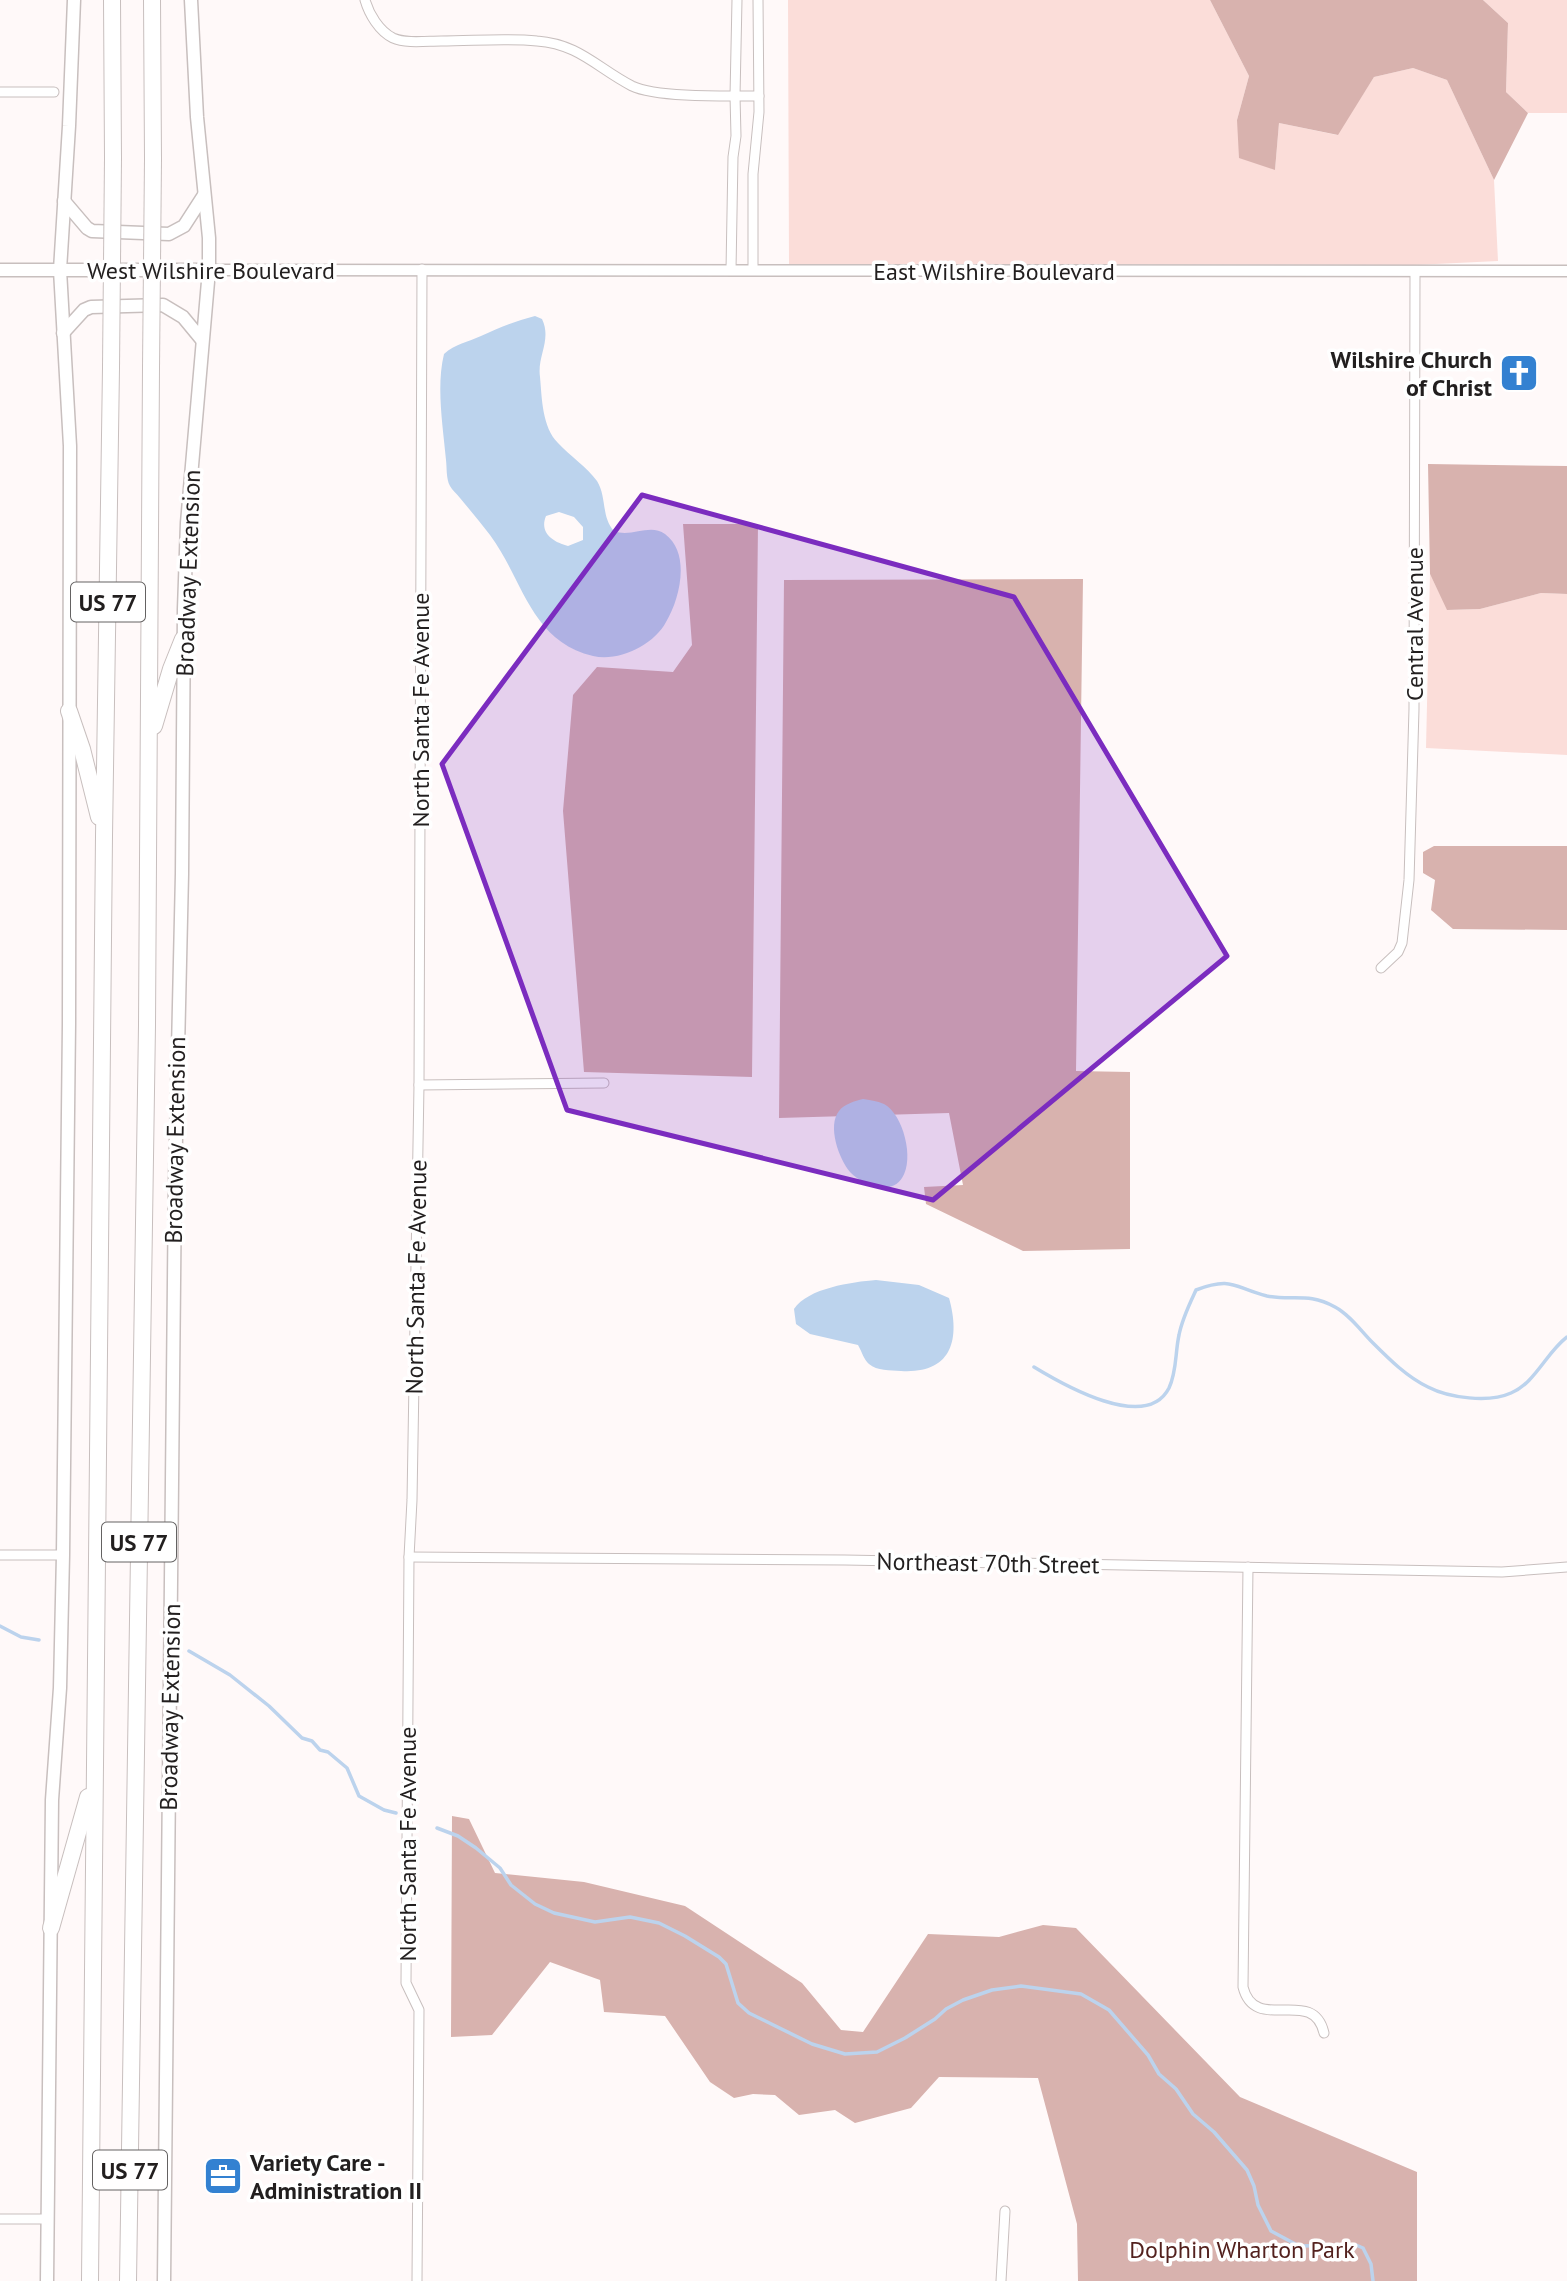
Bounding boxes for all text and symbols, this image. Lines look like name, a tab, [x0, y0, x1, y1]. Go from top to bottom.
street label: West Wilshire Boulevard	[87, 255, 335, 286]
street label: East Wilshire Boulevard	[873, 256, 1115, 287]
place label: Wilshire Church of Christ	[1330, 344, 1493, 403]
church icon: Wilshire Church of Christ	[1498, 352, 1540, 394]
street label: Broadway Extension	[169, 469, 207, 677]
street label: Central Avenue	[1399, 547, 1430, 701]
road number: US 77	[71, 582, 145, 622]
street label: North Santa Fe Avenue	[405, 593, 436, 827]
street label: Broadway Extension	[158, 1036, 192, 1244]
street label: North Santa Fe Avenue	[398, 1159, 434, 1395]
road number: US 77	[102, 1522, 176, 1562]
street label: Northeast 70th Street	[876, 1546, 1100, 1580]
street label: Broadway Extension	[153, 1603, 187, 1811]
street label: North Santa Fe Avenue	[392, 1727, 423, 1961]
place label: Variety Care - Administration II	[249, 2147, 422, 2206]
road number: US 77	[93, 2150, 167, 2190]
office icon: Variety Care - Administration II	[202, 2155, 244, 2197]
park label: Dolphin Wharton Park	[1129, 2234, 1355, 2265]

